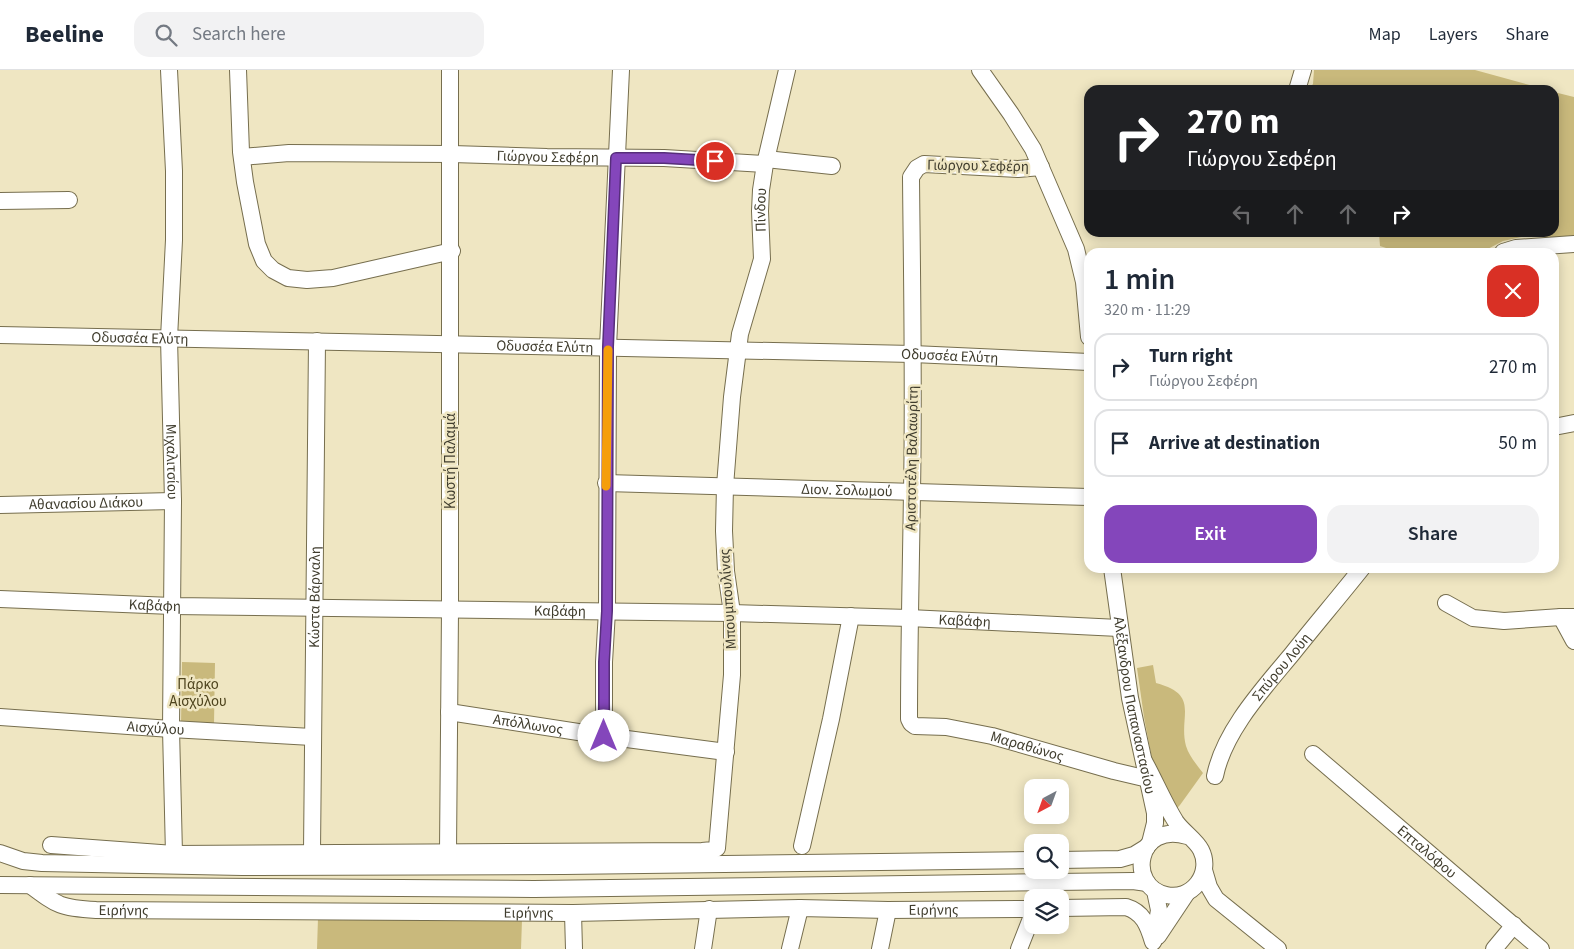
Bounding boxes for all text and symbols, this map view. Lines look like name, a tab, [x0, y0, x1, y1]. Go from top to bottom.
search box	[134, 12, 484, 57]
text: Beeline	[25, 17, 104, 52]
icon: search	[152, 21, 180, 49]
text: Search here	[192, 21, 286, 48]
text: Map	[1369, 22, 1401, 47]
text: Layers	[1429, 22, 1478, 47]
text: Share	[1506, 22, 1549, 47]
text: 270 m	[1187, 97, 1279, 147]
icon: right	[1104, 105, 1169, 170]
pin	[694, 140, 736, 182]
text: Γιώργου Σεφέρη	[1187, 143, 1337, 175]
street label: Γιώργου Σεφέρη	[496, 145, 599, 168]
icon: arrive	[701, 147, 729, 175]
street label: Γιώργου Σεφέρη	[927, 155, 1029, 177]
street label: Πίνδου	[749, 187, 772, 232]
icon: left	[1228, 200, 1256, 228]
icon: ahead	[1281, 200, 1309, 228]
icon: ahead	[1334, 200, 1362, 228]
icon: right	[1387, 200, 1415, 228]
text: 1 min	[1104, 258, 1175, 301]
button: close	[1487, 265, 1539, 317]
text: 320 m · 11:29	[1104, 299, 1191, 321]
street label: Οδυσσέα Ελύτη	[91, 326, 189, 349]
street label: Οδυσσέα Ελύτη	[496, 335, 594, 358]
street label: Οδυσσέα Ελύτη	[901, 343, 999, 368]
text: Turn right	[1149, 343, 1233, 370]
icon: right	[1106, 353, 1134, 381]
text: 270 m	[1489, 354, 1537, 381]
text: Γιώργου Σεφέρη	[1149, 370, 1258, 392]
street label: Αριστοτέλη Βαλαωρίτη	[900, 385, 924, 531]
street label: Κωστή Παλαμά	[440, 412, 461, 509]
street label: Μιχαλιτσίου	[161, 424, 183, 500]
icon: arrive	[1106, 429, 1134, 457]
text: Arrive at destination	[1149, 430, 1320, 457]
text: 50 m	[1499, 430, 1537, 457]
street label: Διον. Σολωμού	[801, 478, 893, 502]
street label: Αθανασίου Διάκου	[29, 491, 143, 515]
button: Exit	[1104, 505, 1317, 563]
button: Share	[1327, 505, 1539, 563]
street label: Κώστα Βάρναλη	[303, 546, 325, 648]
street label: Μπουμπουλίνας	[714, 548, 742, 650]
street label: Καβάφη	[128, 594, 181, 617]
street label: Καβάφη	[534, 600, 586, 622]
street label: Καβάφη	[938, 609, 991, 632]
street label: Αλέξανδρου Παπαναστασίου	[1108, 615, 1161, 796]
street label: Σπύρου Λούη	[1247, 628, 1316, 705]
park label: Πάρκο Αισχύλου	[169, 674, 227, 712]
street label: Απόλλωνος	[492, 708, 565, 740]
position arrow	[577, 709, 629, 761]
street label: Αισχύλου	[126, 715, 185, 740]
street label: Μαραθώνος	[988, 726, 1067, 767]
north arrow	[1024, 779, 1069, 824]
map controls	[1024, 779, 1069, 934]
street label: Επταλόφου	[1393, 820, 1461, 883]
button: search	[1024, 834, 1069, 879]
button: layers	[1024, 889, 1069, 934]
street label: Ειρήνης	[908, 899, 959, 920]
street label: Ειρήνης	[99, 900, 149, 921]
street label: Ειρήνης	[504, 902, 554, 923]

